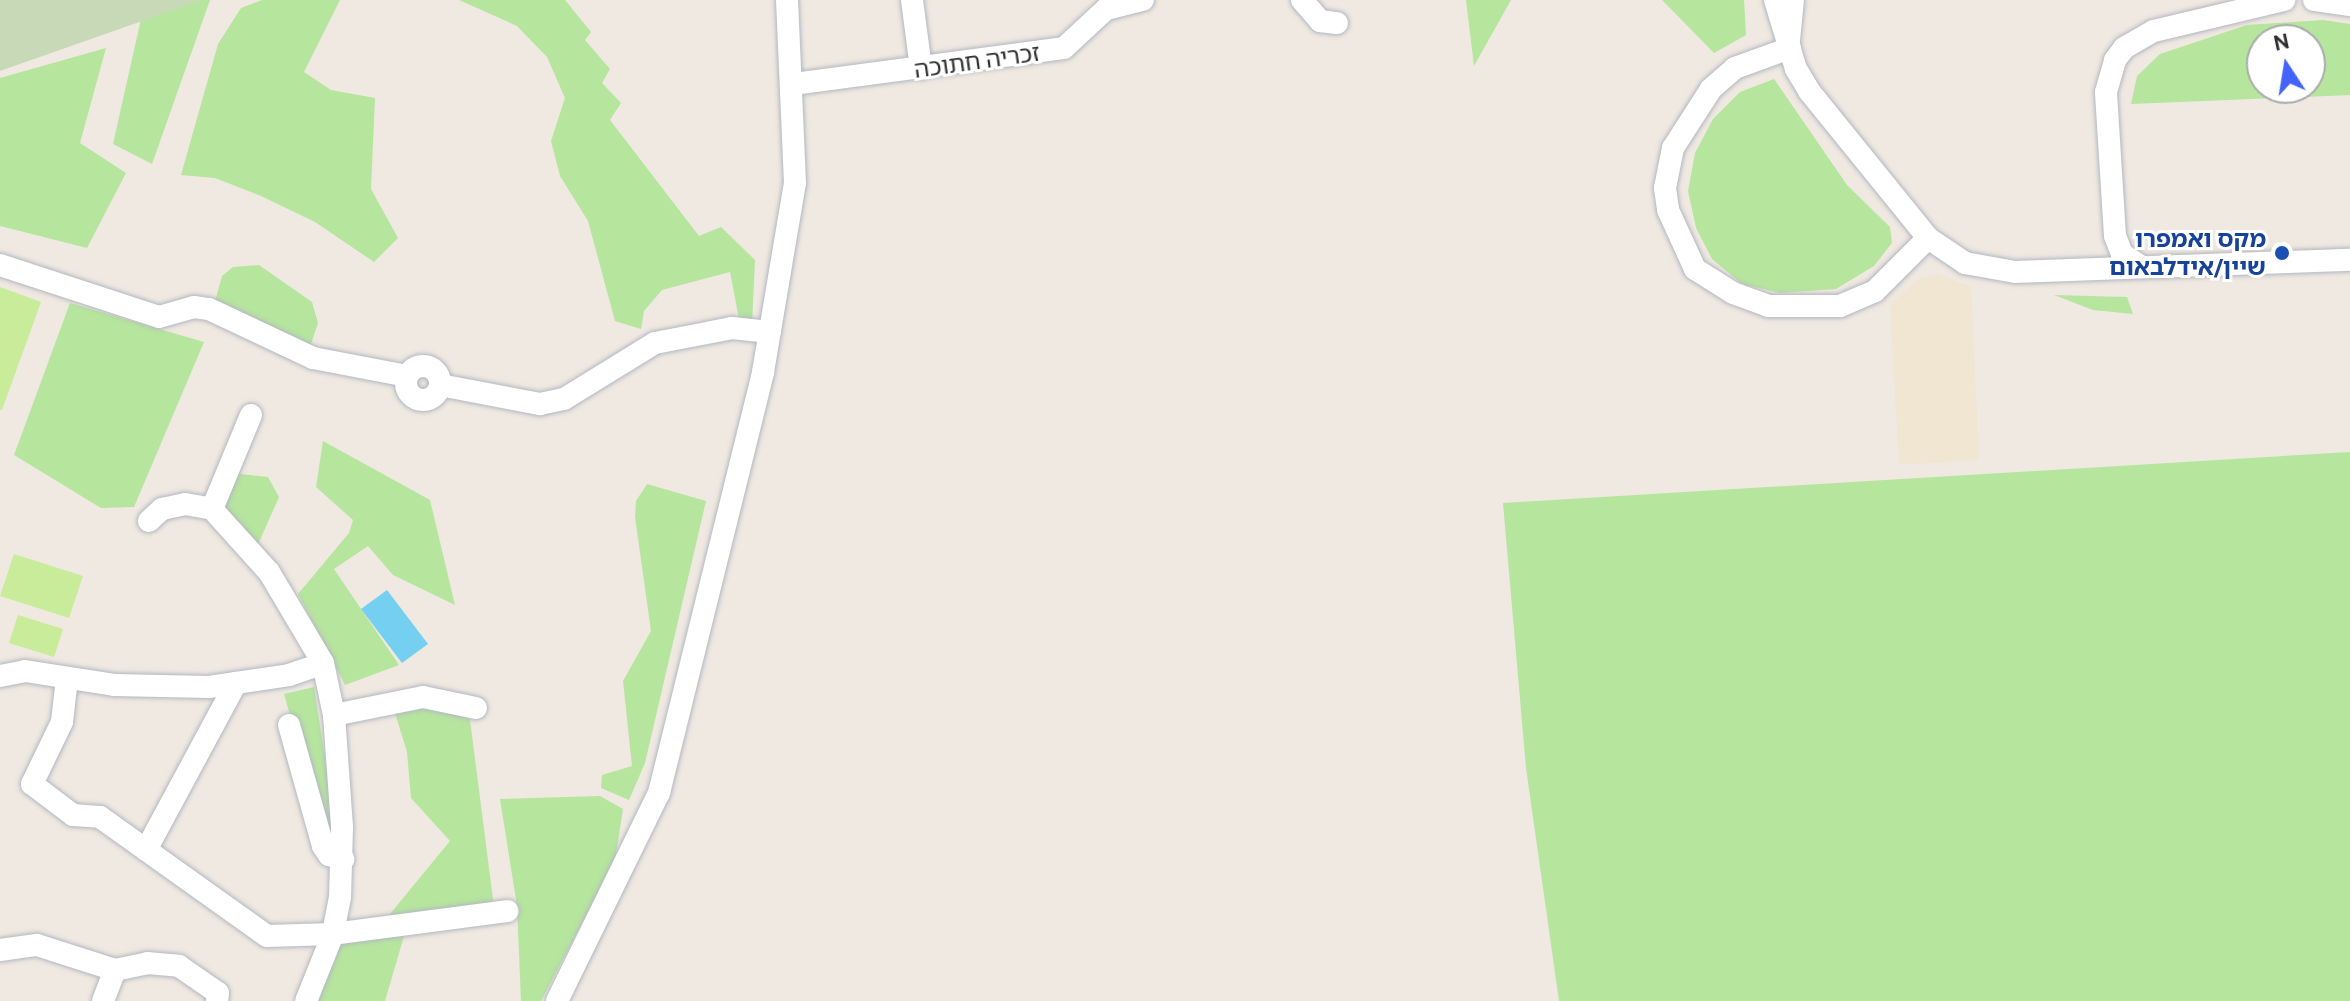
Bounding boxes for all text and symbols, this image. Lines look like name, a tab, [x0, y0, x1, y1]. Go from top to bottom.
north arrow	[2246, 24, 2326, 104]
text: N	[2271, 27, 2292, 57]
street label: זכריה חתוכה	[912, 38, 1042, 84]
place label: מקס ואמפרו שיין/אידלבאום	[2109, 225, 2266, 281]
marker: מקס ואמפרו שיין/אידלבאום	[2273, 244, 2291, 262]

